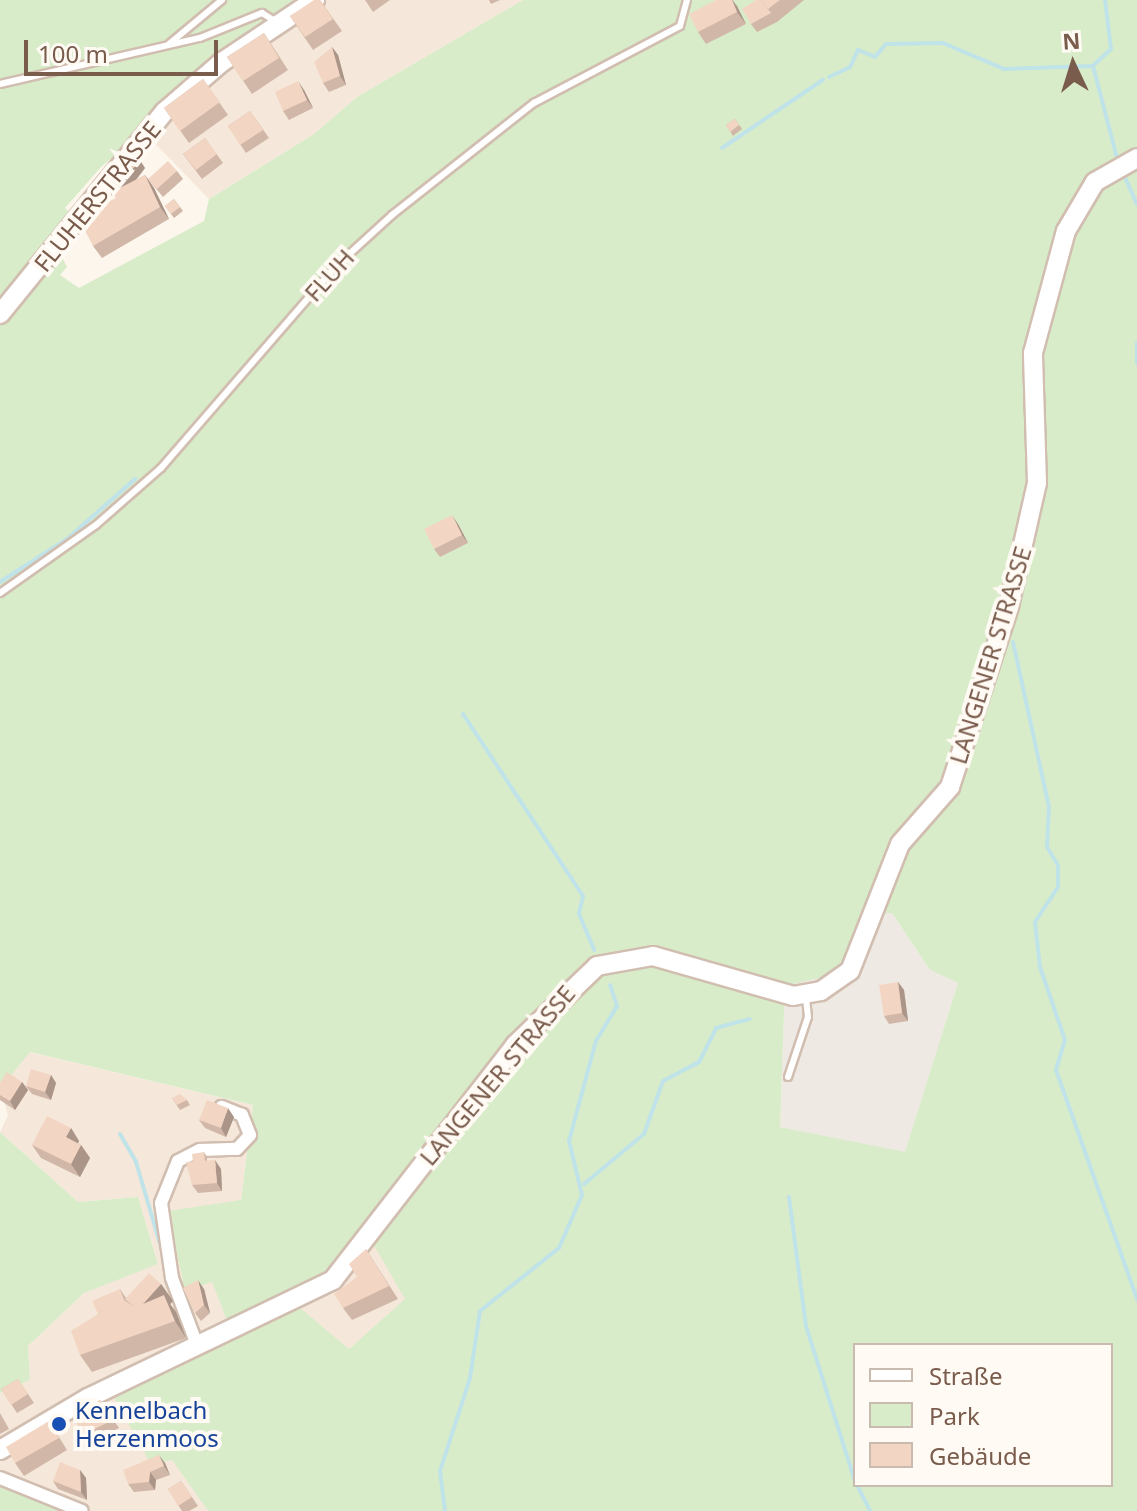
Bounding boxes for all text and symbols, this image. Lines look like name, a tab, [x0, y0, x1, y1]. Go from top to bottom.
scale bar	[28, 24, 222, 74]
north arrow	[1033, 24, 1113, 104]
text: N	[1061, 24, 1081, 56]
text: 100 m	[38, 37, 108, 70]
street label: FLUHERSTRASSE	[28, 115, 166, 277]
street label: FLUH	[298, 243, 360, 307]
street label: LANGENER STRASSE	[943, 543, 1037, 767]
street label: LANGENER STRASSE	[413, 979, 581, 1171]
legend	[853, 1343, 1113, 1487]
text: Straße	[929, 1359, 1002, 1392]
place label: Kennelbach Herzenmoos	[75, 1396, 219, 1452]
text: Park	[929, 1399, 980, 1432]
marker: Kennelbach Herzenmoos	[50, 1415, 68, 1433]
text: Gebäude	[929, 1439, 1031, 1472]

